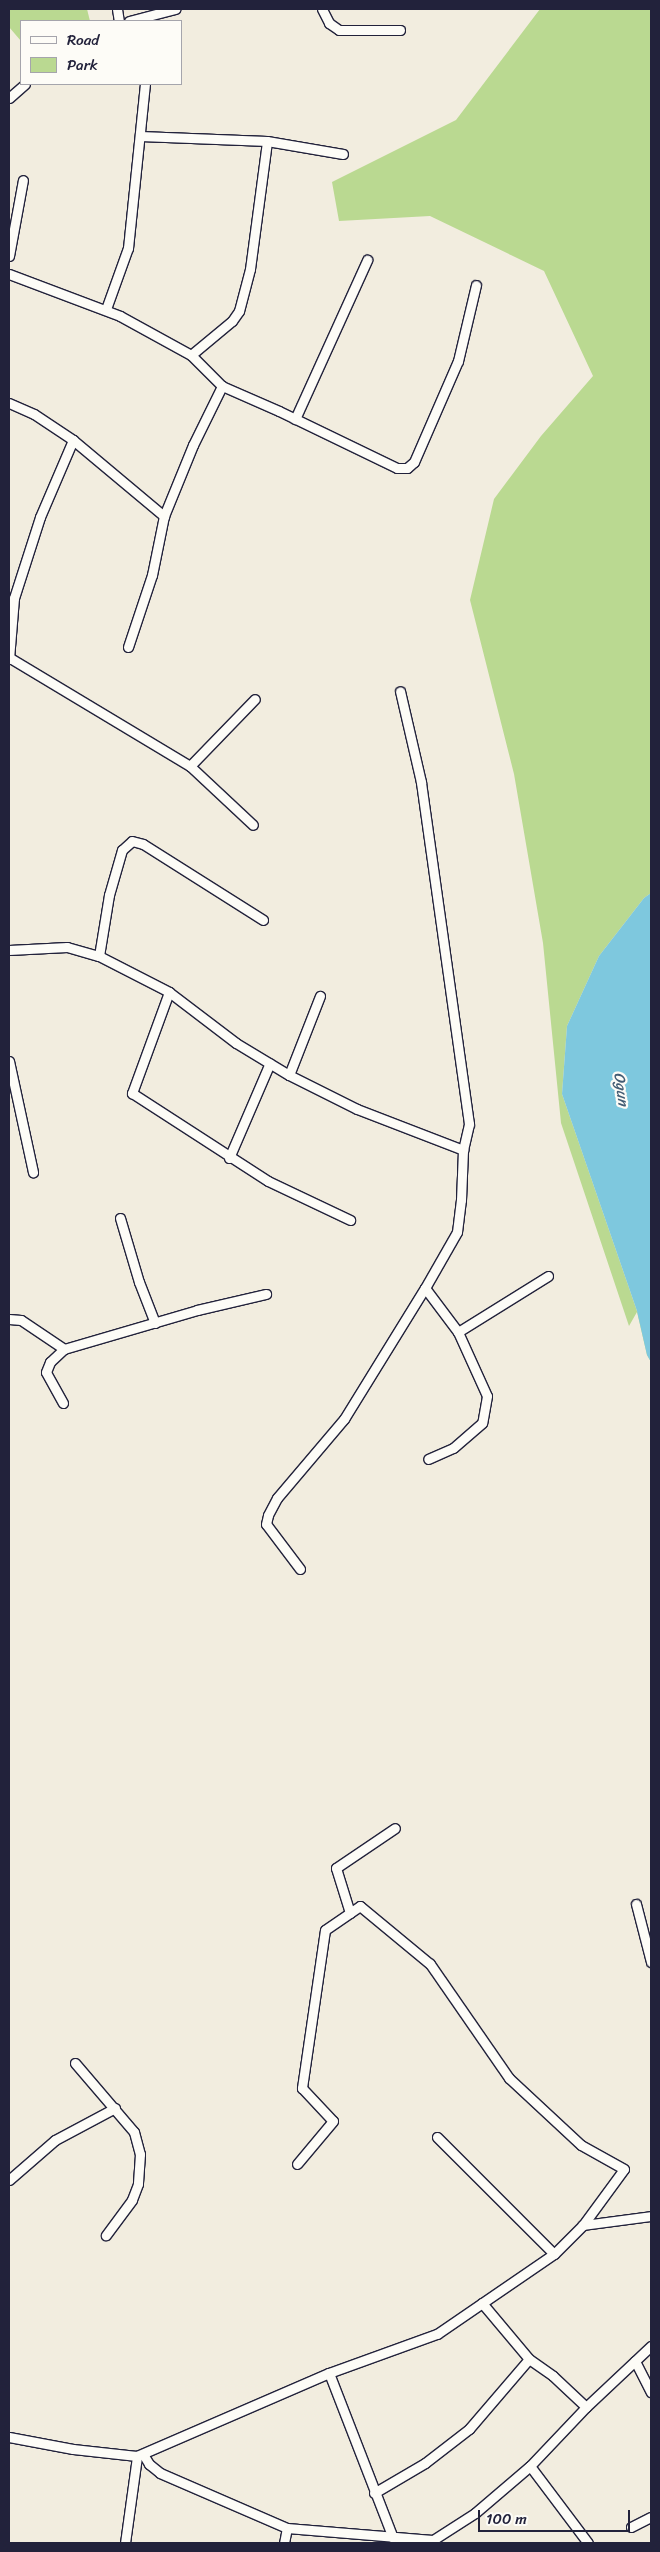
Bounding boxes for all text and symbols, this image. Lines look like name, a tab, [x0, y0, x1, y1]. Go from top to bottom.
legend	[20, 20, 182, 85]
text: Road	[67, 27, 99, 53]
text: Park	[67, 52, 98, 78]
water label: Ogun	[610, 1071, 632, 1107]
scale bar	[480, 2500, 632, 2532]
text: 100 m	[486, 2506, 527, 2532]

